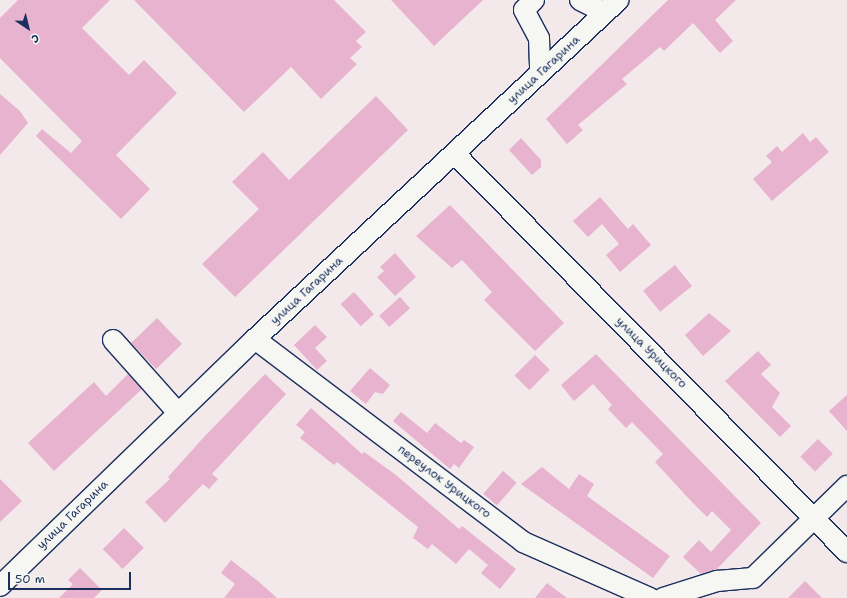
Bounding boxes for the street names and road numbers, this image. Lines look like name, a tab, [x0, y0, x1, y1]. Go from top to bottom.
street label: улица Гагарина	[505, 33, 583, 107]
street label: улица Гагарина	[268, 254, 346, 328]
street label: улица Урицкого	[612, 314, 690, 392]
street label: переулок Урицкого	[395, 442, 493, 522]
street label: улица Гагарина	[34, 477, 112, 553]

